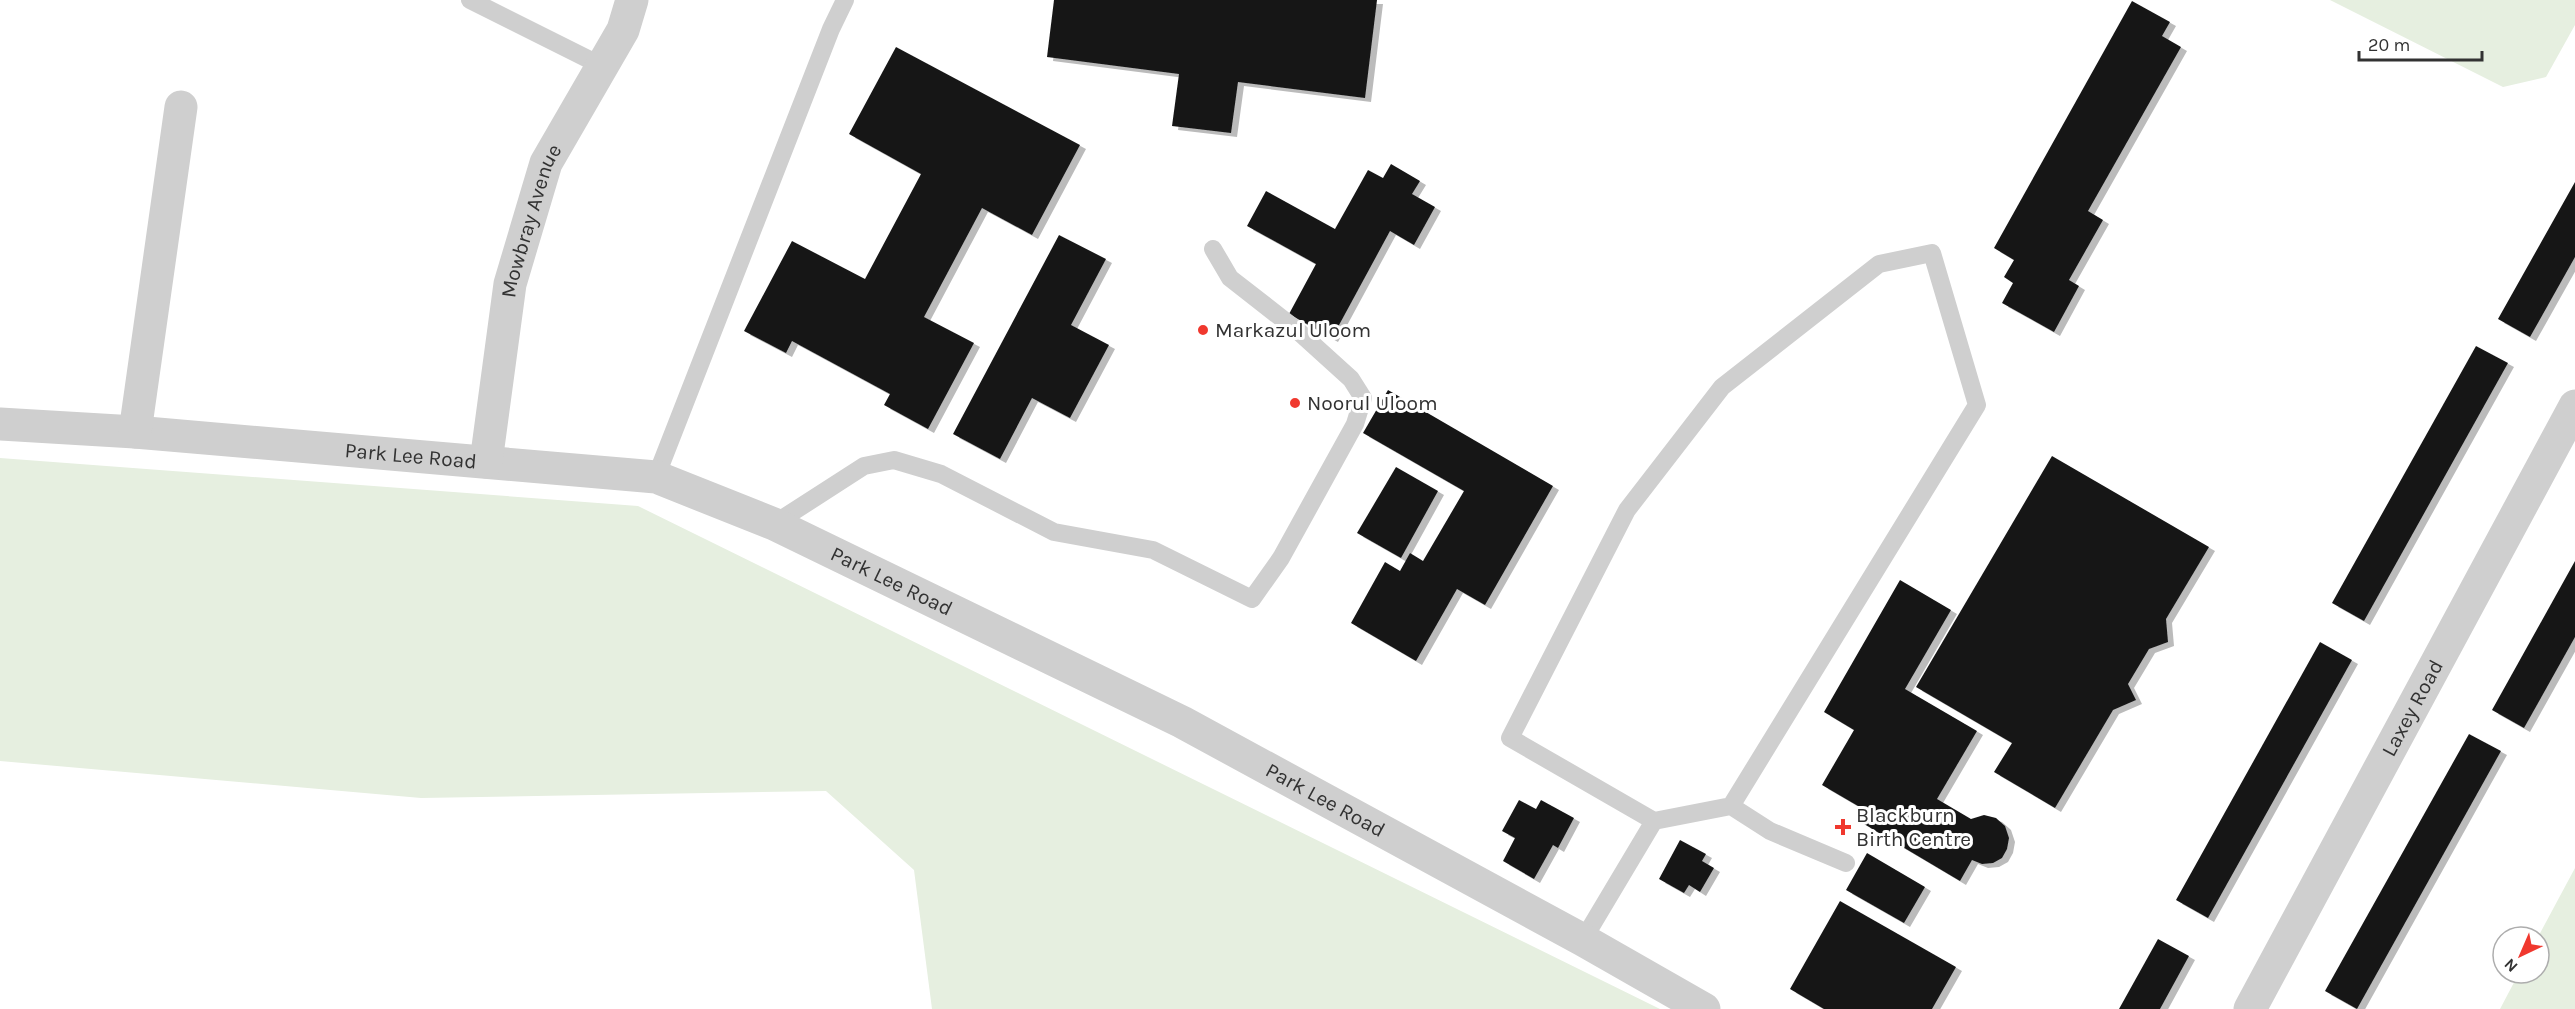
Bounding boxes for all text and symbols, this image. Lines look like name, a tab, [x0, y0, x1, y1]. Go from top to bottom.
scale bar	[2359, 24, 2482, 62]
text: 20 m	[2368, 34, 2410, 56]
street label: Mowbray Avenue	[496, 140, 566, 299]
place label: Markazul Uloom	[1215, 318, 1371, 342]
marker: Markazul Uloom	[1196, 323, 1210, 337]
place label: Noorul Uloom	[1307, 391, 1438, 415]
marker: Noorul Uloom	[1288, 396, 1302, 410]
street label: Park Lee Road	[344, 438, 478, 473]
street label: Park Lee Road	[827, 541, 956, 621]
street label: Laxey Road	[2377, 656, 2448, 760]
street label: Park Lee Road	[1262, 758, 1389, 842]
place label: Blackburn Birth Centre	[1856, 803, 1971, 851]
marker: Blackburn Birth Centre	[1834, 818, 1852, 836]
north arrow	[2491, 925, 2551, 985]
text: N	[2500, 955, 2522, 976]

